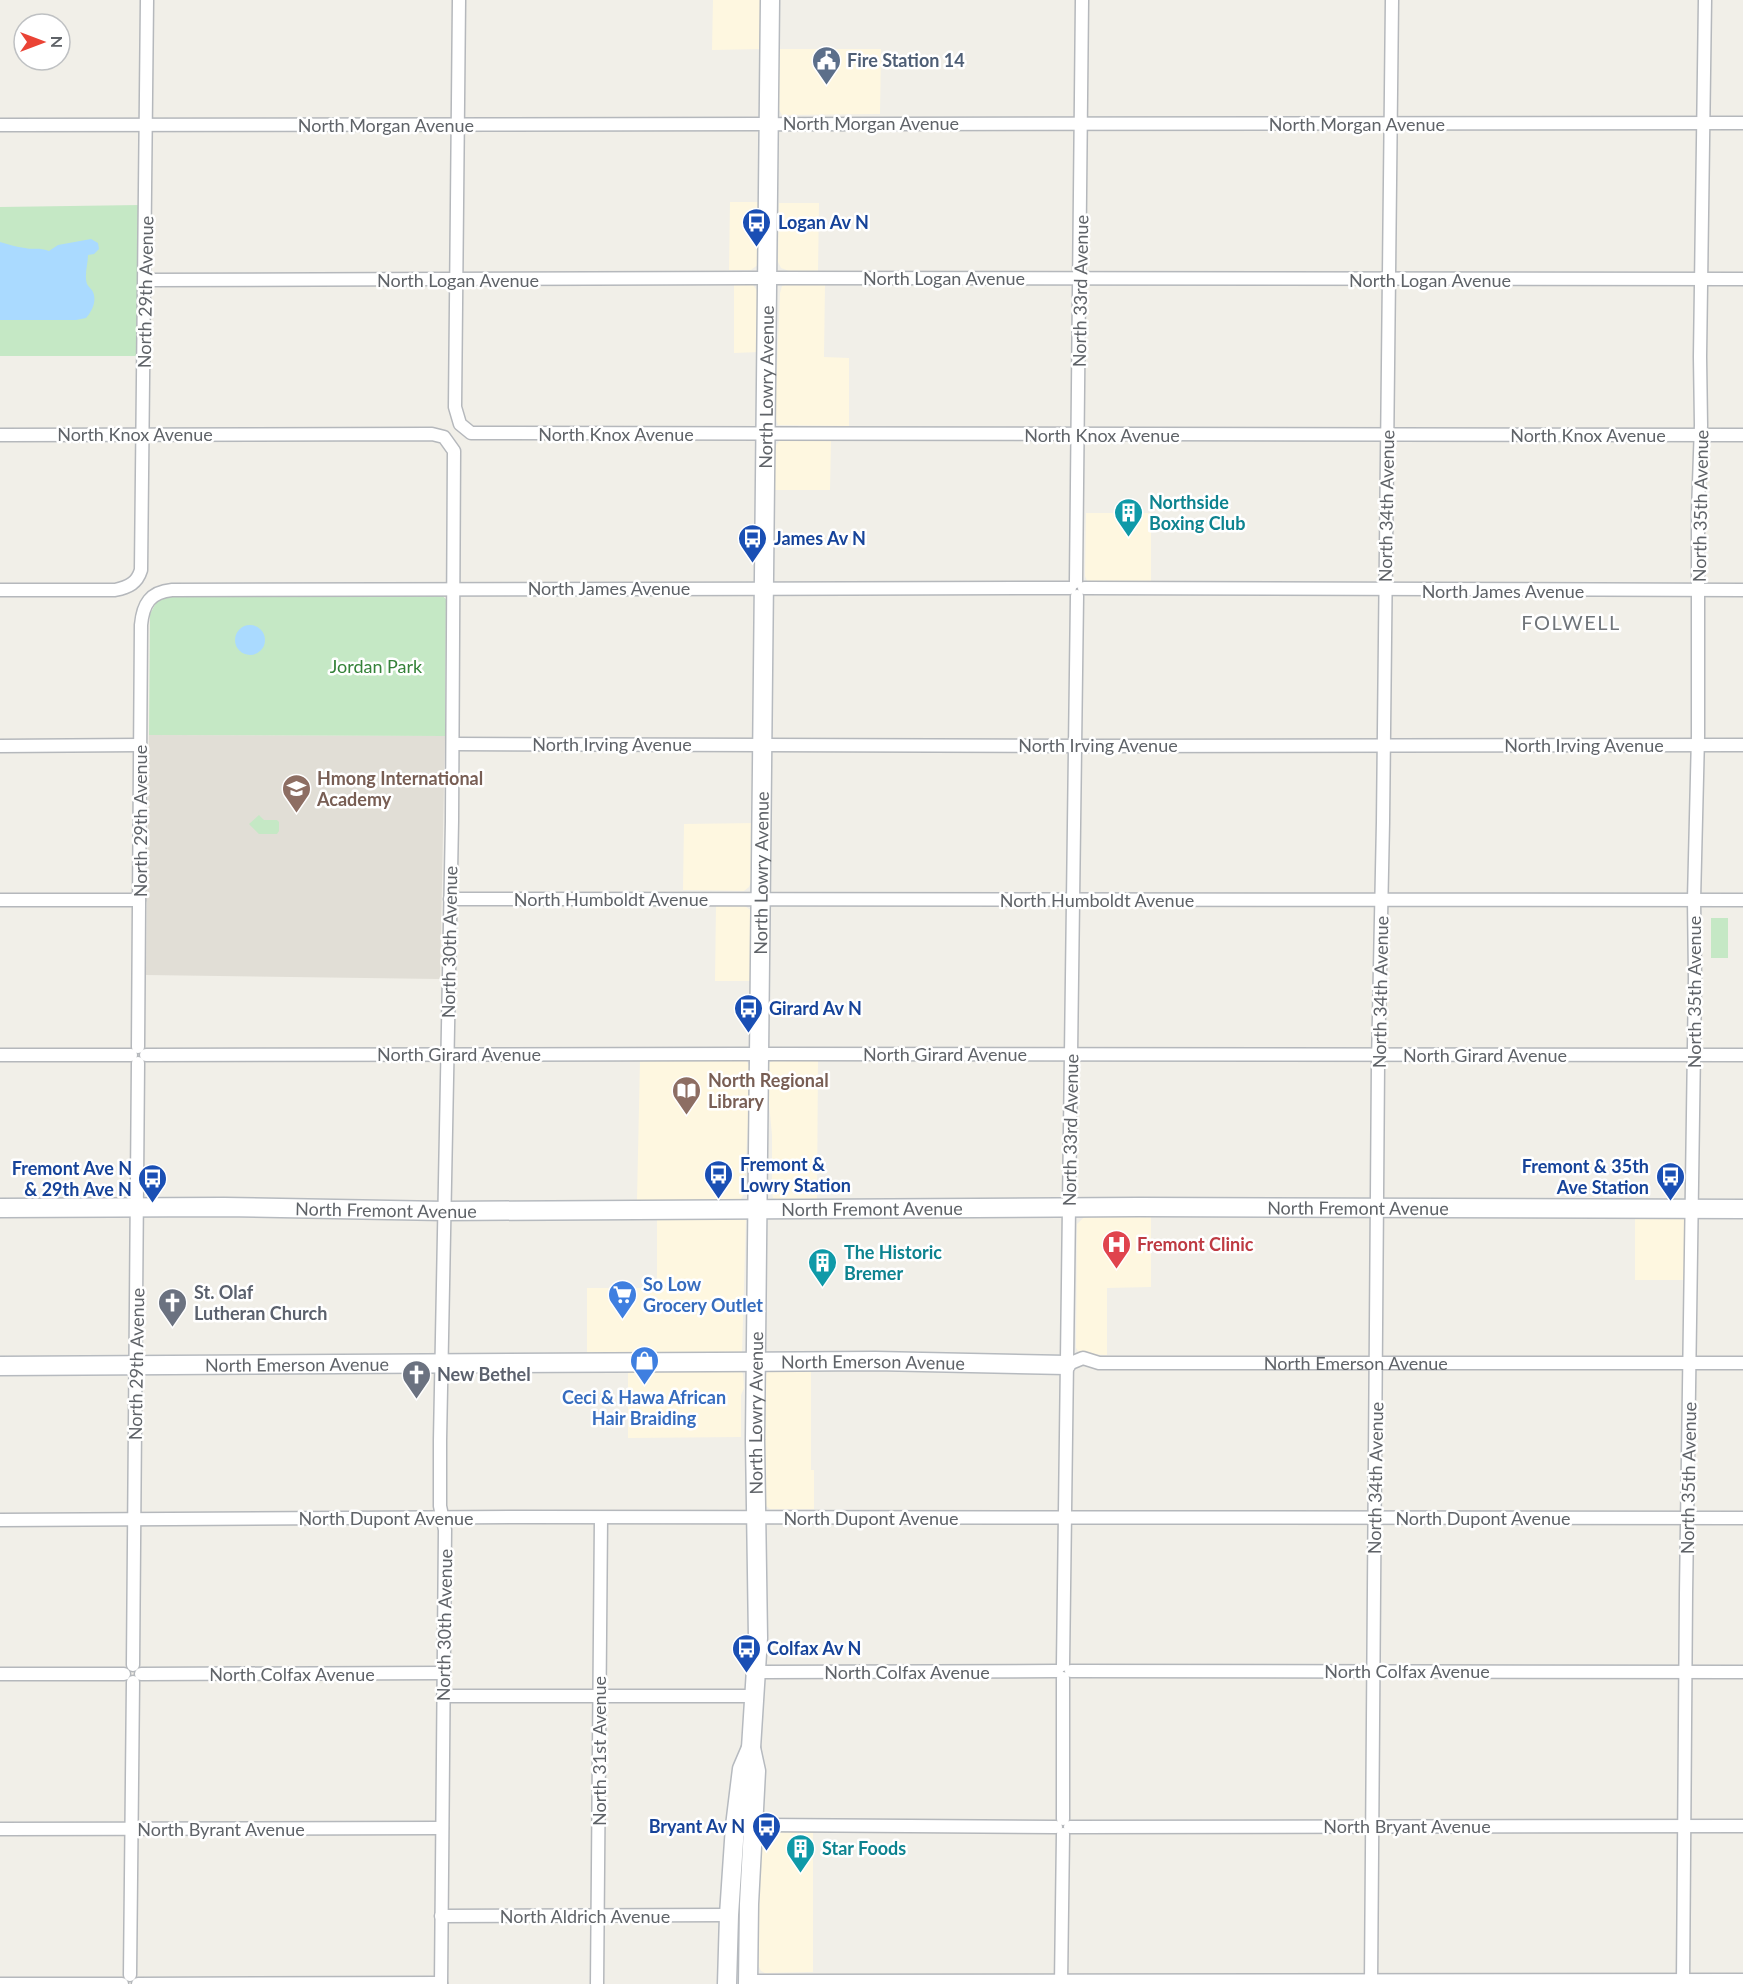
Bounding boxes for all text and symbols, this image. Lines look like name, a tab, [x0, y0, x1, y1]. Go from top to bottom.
north arrow	[12, 12, 72, 72]
text: N	[48, 36, 67, 48]
public building icon: Fire Station 14	[810, 44, 842, 86]
place label: Fire Station 14	[847, 49, 965, 71]
street label: North Morgan Avenue	[783, 112, 959, 134]
street label: North Morgan Avenue	[1269, 113, 1445, 135]
street label: North Morgan Avenue	[298, 114, 474, 136]
bus stop icon: Logan Av N	[741, 206, 773, 248]
place label: Logan Av N	[778, 211, 869, 233]
street label: North 33rd Avenue	[1068, 215, 1092, 367]
street label: North 29th Avenue	[133, 216, 157, 368]
street label: North Logan Avenue	[863, 267, 1025, 289]
street label: North Logan Avenue	[377, 269, 539, 291]
street label: North Logan Avenue	[1349, 269, 1511, 291]
street label: North Lowry Avenue	[754, 305, 778, 469]
street label: North Knox Avenue	[57, 423, 213, 445]
street label: North Knox Avenue	[538, 423, 694, 445]
street label: North Knox Avenue	[1024, 424, 1180, 446]
street label: North Knox Avenue	[1510, 424, 1666, 446]
street label: North 34th Avenue	[1374, 430, 1398, 582]
street label: North 35th Avenue	[1688, 430, 1712, 582]
place label: Northside Boxing Club	[1149, 491, 1245, 534]
building icon: Northside Boxing Club	[1112, 496, 1144, 538]
bus stop icon: James Av N	[737, 522, 769, 564]
place label: James Av N	[774, 527, 866, 549]
street label: North James Avenue	[528, 577, 690, 599]
street label: North James Avenue	[1422, 580, 1584, 602]
district label: FOLWELL	[1521, 610, 1621, 634]
park label: Jordan Park	[330, 655, 423, 677]
street label: North Irving Avenue	[532, 733, 692, 755]
street label: North Irving Avenue	[1018, 734, 1178, 756]
street label: North Irving Avenue	[1504, 734, 1664, 756]
street label: North 29th Avenue	[129, 745, 151, 897]
place label: Hmong International Academy	[316, 767, 483, 810]
school or university icon: Hmong International Academy	[280, 772, 312, 814]
street label: North Lowry Avenue	[749, 791, 773, 955]
street label: North 30th Avenue	[437, 866, 461, 1018]
street label: North Humboldt Avenue	[514, 888, 708, 910]
street label: North Humboldt Avenue	[1000, 889, 1194, 911]
street label: North 34th Avenue	[1368, 916, 1392, 1068]
street label: North 35th Avenue	[1683, 916, 1705, 1068]
bus stop icon: Girard Av N	[732, 992, 764, 1034]
place label: Girard Av N	[769, 997, 862, 1019]
street label: North Girard Avenue	[377, 1043, 541, 1065]
street label: North Girard Avenue	[863, 1043, 1027, 1065]
street label: North Girard Avenue	[1403, 1044, 1567, 1066]
street label: North 33rd Avenue	[1058, 1054, 1082, 1206]
place label: North Regional Library	[708, 1069, 829, 1112]
library icon: North Regional Library	[671, 1074, 703, 1116]
place label: Fremont & Lowry Station	[740, 1153, 851, 1196]
place label: Fremont & 35th Ave Station	[1522, 1155, 1649, 1198]
place label: Fremont Ave N & 29th Ave N	[12, 1157, 132, 1200]
bus stop icon: Fremont & Lowry Station	[703, 1158, 735, 1200]
bus stop icon: Fremont & 35th Ave Station	[1654, 1160, 1686, 1202]
bus stop icon: Fremont Ave N & 29th Ave N	[137, 1162, 169, 1204]
street label: North Fremont Avenue	[1267, 1196, 1449, 1219]
street label: North Fremont Avenue	[295, 1197, 477, 1222]
street label: North Fremont Avenue	[781, 1197, 963, 1220]
hospital icon: Fremont Clinic	[1100, 1228, 1132, 1270]
place label: Fremont Clinic	[1137, 1233, 1254, 1255]
place label: The Historic Bremer	[844, 1241, 942, 1284]
building icon: The Historic Bremer	[807, 1246, 839, 1288]
place label: So Low Grocery Outlet	[643, 1273, 763, 1316]
supermarket icon: So Low Grocery Outlet	[606, 1278, 638, 1320]
place label: St. Olaf Lutheran Church	[194, 1281, 327, 1324]
church icon: St. Olaf Lutheran Church	[157, 1286, 189, 1328]
street label: North 29th Avenue	[124, 1288, 148, 1440]
street label: North Lowry Avenue	[744, 1331, 767, 1495]
shop icon: Ceci & Hawa African Hair Braiding	[628, 1344, 660, 1386]
street label: North Emerson Avenue	[781, 1350, 965, 1374]
street label: North Emerson Avenue	[1264, 1352, 1448, 1374]
street label: North Emerson Avenue	[205, 1353, 389, 1376]
church icon: New Bethel	[400, 1358, 432, 1400]
place label: New Bethel	[437, 1363, 531, 1385]
place label: Ceci & Hawa African Hair Braiding	[562, 1386, 726, 1429]
street label: North 34th Avenue	[1363, 1402, 1387, 1554]
street label: North 35th Avenue	[1676, 1402, 1700, 1554]
street label: North Dupont Avenue	[298, 1507, 474, 1529]
street label: North Dupont Avenue	[783, 1507, 959, 1529]
street label: North Dupont Avenue	[1395, 1507, 1571, 1529]
street label: North 30th Avenue	[432, 1549, 456, 1701]
bus stop icon: Colfax Av N	[730, 1632, 762, 1674]
place label: Colfax Av N	[767, 1637, 861, 1659]
street label: North Colfax Avenue	[1324, 1660, 1490, 1682]
street label: North Colfax Avenue	[824, 1661, 990, 1683]
street label: North Colfax Avenue	[209, 1663, 375, 1685]
street label: North 31st Avenue	[588, 1676, 610, 1826]
bus stop icon: Bryant Av N	[750, 1810, 782, 1852]
place label: Bryant Av N	[649, 1815, 745, 1837]
street label: North Bryant Avenue	[1323, 1815, 1491, 1837]
street label: North Byrant Avenue	[137, 1818, 305, 1840]
building icon: Star Foods	[785, 1832, 817, 1874]
place label: Star Foods	[822, 1837, 906, 1859]
street label: North Aldrich Avenue	[500, 1905, 670, 1927]

